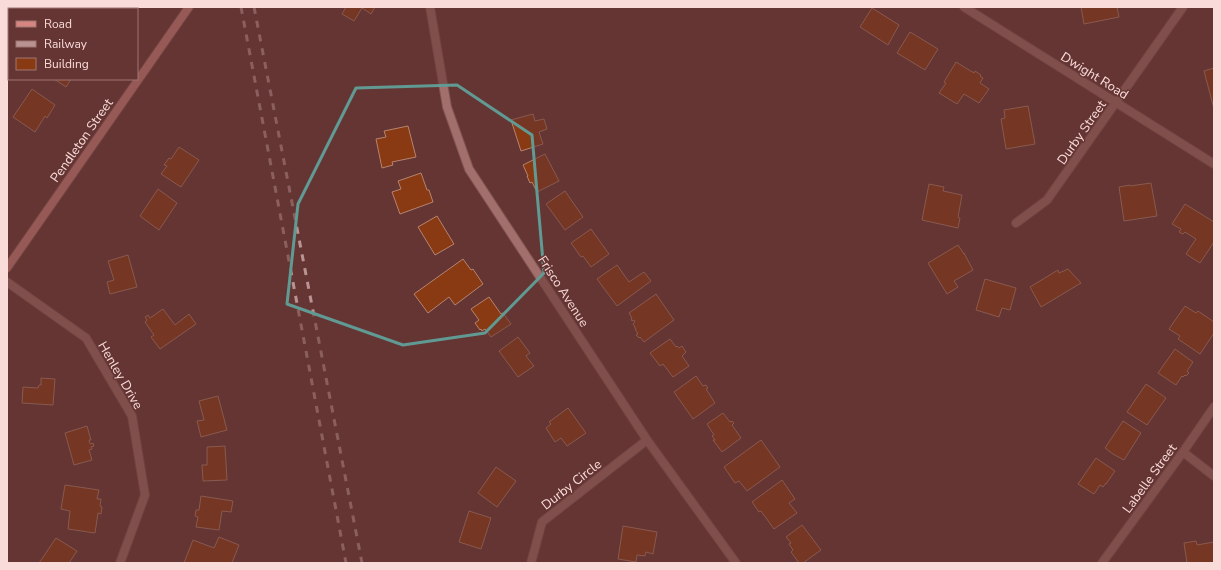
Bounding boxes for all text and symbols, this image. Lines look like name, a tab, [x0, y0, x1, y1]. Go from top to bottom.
legend	[8, 8, 138, 80]
text: Road	[44, 16, 72, 32]
text: Railway	[44, 36, 88, 52]
street label: Dwight Road	[1057, 48, 1132, 104]
text: Building	[44, 56, 89, 72]
street label: Pendleton Street	[46, 95, 118, 186]
street label: Durby Street	[1053, 97, 1111, 168]
street label: Frisco Avenue	[533, 252, 593, 331]
street label: Henley Drive	[93, 338, 147, 413]
street label: Labelle Street	[1118, 440, 1181, 517]
street label: Durby Circle	[538, 455, 606, 514]

